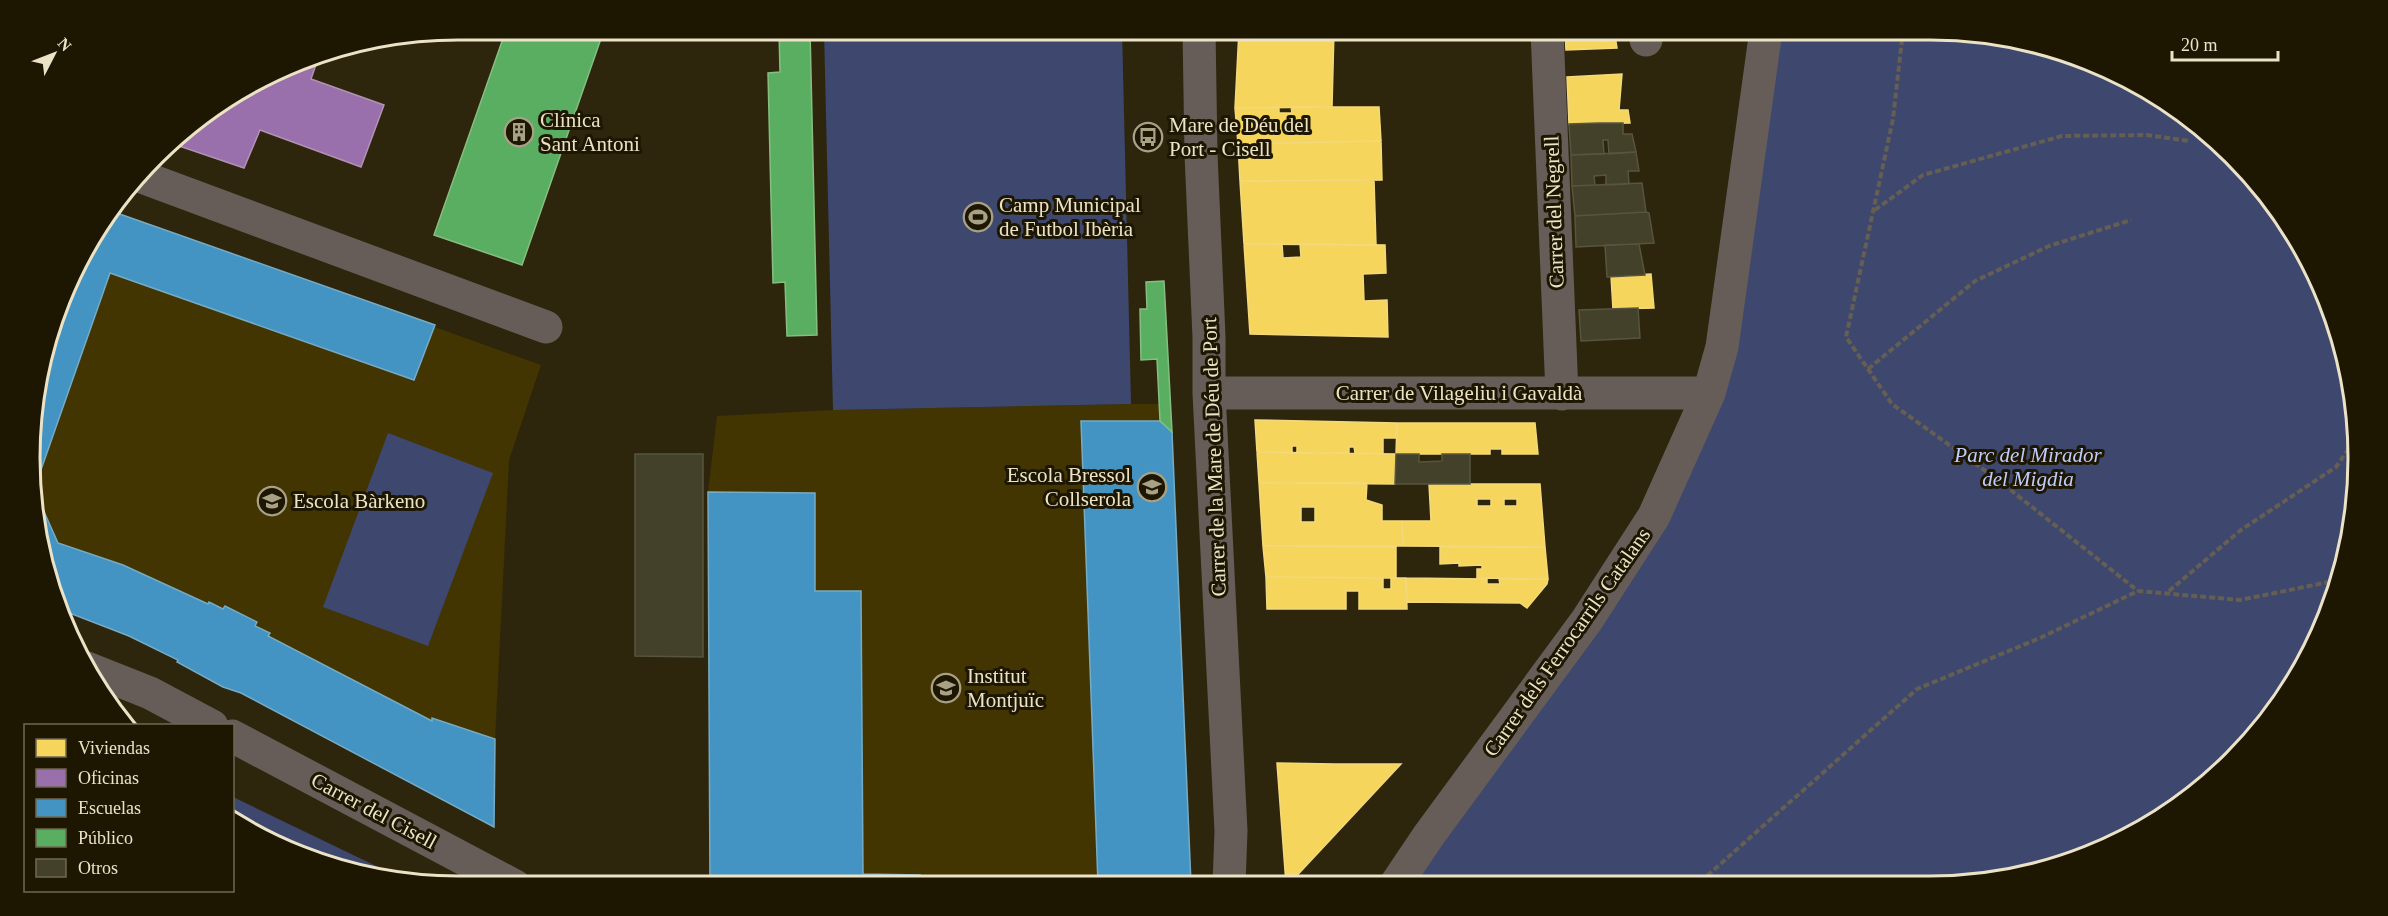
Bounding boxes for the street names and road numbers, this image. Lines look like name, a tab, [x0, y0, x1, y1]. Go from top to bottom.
street label: Carrer del Negrell	[1539, 135, 1569, 289]
street label: Carrer de la Mare de Déu de Port	[1197, 317, 1231, 597]
street label: Carrer de Vilageliu i Gavaldà	[1336, 381, 1583, 405]
street label: Carrer dels Ferrocarrils Catalans	[1479, 523, 1655, 761]
street label: Carrer del Cisell	[307, 768, 441, 854]

